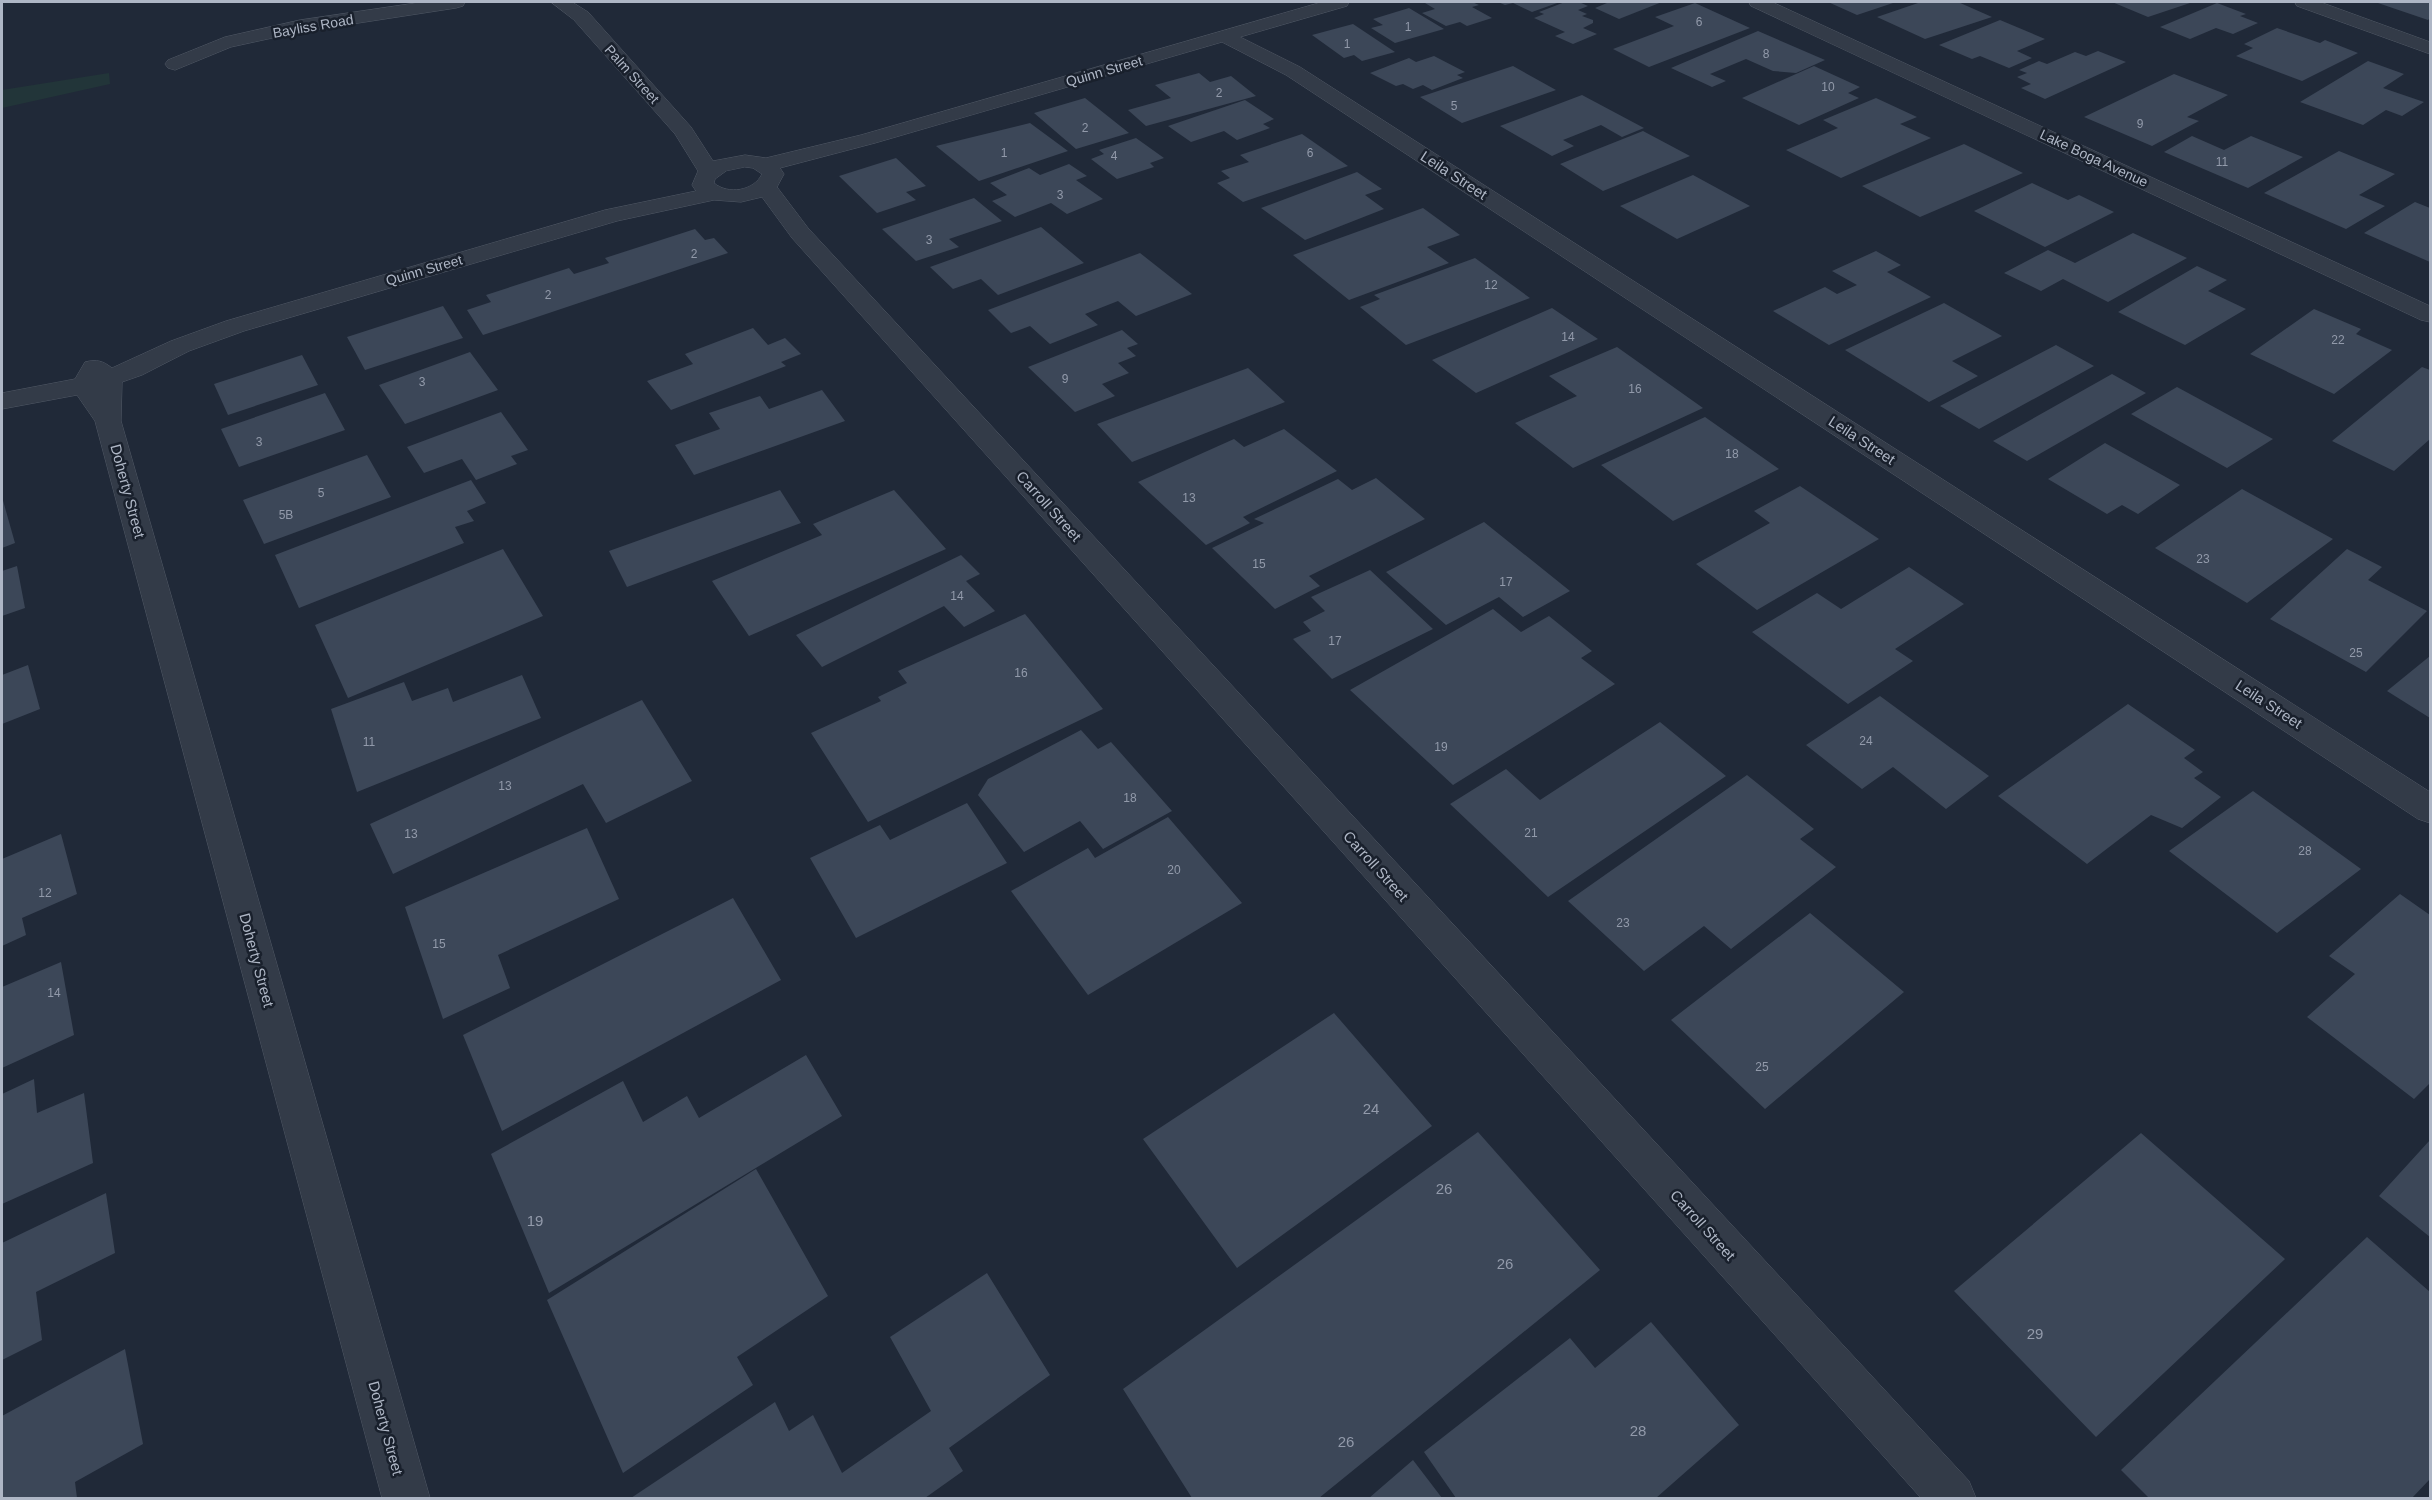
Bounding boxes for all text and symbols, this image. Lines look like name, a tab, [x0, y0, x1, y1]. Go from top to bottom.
street label: Bayliss Road	[271, 11, 355, 41]
house number: 6	[1696, 15, 1703, 29]
house number: 1	[1405, 20, 1412, 34]
house number: 1	[1344, 37, 1351, 51]
street label: Palm Street	[602, 41, 662, 107]
house number: 8	[1763, 47, 1770, 61]
street label: Quinn Street	[1064, 52, 1144, 90]
house number: 10	[1821, 80, 1835, 94]
house number: 2	[1216, 86, 1223, 100]
house number: 5	[1451, 99, 1458, 113]
house number: 9	[2137, 117, 2144, 131]
house number: 2	[1082, 121, 1089, 135]
street label: Lake Boga Avenue	[2037, 126, 2151, 190]
house number: 1	[1001, 146, 1008, 160]
house number: 6	[1307, 146, 1314, 160]
street label: Leila Street	[1418, 147, 1491, 203]
house number: 4	[1111, 149, 1118, 163]
house number: 11	[2216, 155, 2229, 169]
house number: 3	[1057, 188, 1064, 202]
house number: 3	[926, 233, 933, 247]
house number: 2	[691, 247, 698, 261]
street label: Quinn Street	[384, 251, 464, 289]
house number: 12	[1484, 278, 1498, 292]
house number: 2	[545, 288, 552, 302]
house number: 14	[1561, 330, 1575, 344]
house number: 22	[2331, 333, 2345, 347]
house number: 9	[1062, 372, 1069, 386]
house number: 3	[419, 375, 426, 389]
house number: 16	[1628, 382, 1642, 396]
street label: Leila Street	[1826, 412, 1899, 468]
house number: 3	[256, 435, 263, 449]
street label: Doherty Street	[107, 442, 149, 541]
house number: 18	[1725, 447, 1739, 461]
street label: Carroll Street	[1013, 467, 1085, 545]
house number: 5	[318, 486, 325, 500]
house number: 13	[1182, 491, 1196, 505]
house number: 5B	[279, 508, 293, 522]
house number: 23	[2196, 552, 2210, 566]
house number: 15	[1252, 557, 1266, 571]
house number: 17	[1499, 575, 1513, 589]
house number: 14	[950, 589, 964, 603]
house number: 17	[1328, 634, 1342, 648]
house number: 25	[2349, 646, 2363, 660]
house number: 16	[1014, 666, 1028, 680]
street label: Leila Street	[2233, 676, 2306, 732]
house number: 24	[1859, 734, 1873, 748]
house number: 11	[363, 735, 376, 749]
house number: 19	[1434, 740, 1448, 754]
house number: 13	[498, 779, 512, 793]
house number: 18	[1123, 791, 1137, 805]
house number: 21	[1524, 826, 1538, 840]
house number: 13	[404, 827, 418, 841]
street label: Carroll Street	[1340, 827, 1412, 905]
house number: 28	[2298, 844, 2312, 858]
house number: 20	[1167, 863, 1181, 877]
house number: 12	[38, 886, 52, 900]
street label: Doherty Street	[236, 911, 278, 1010]
house number: 23	[1616, 916, 1630, 930]
house number: 15	[432, 937, 446, 951]
house number: 14	[47, 986, 61, 1000]
house number: 25	[1755, 1060, 1769, 1074]
house number: 24	[1363, 1100, 1379, 1117]
house number: 26	[1436, 1180, 1452, 1197]
street label: Carroll Street	[1667, 1186, 1739, 1264]
house number: 19	[527, 1212, 543, 1229]
house number: 26	[1497, 1255, 1513, 1272]
house number: 29	[2027, 1325, 2043, 1342]
street label: Doherty Street	[365, 1379, 407, 1478]
house number: 28	[1630, 1422, 1646, 1439]
house number: 26	[1338, 1433, 1354, 1450]

